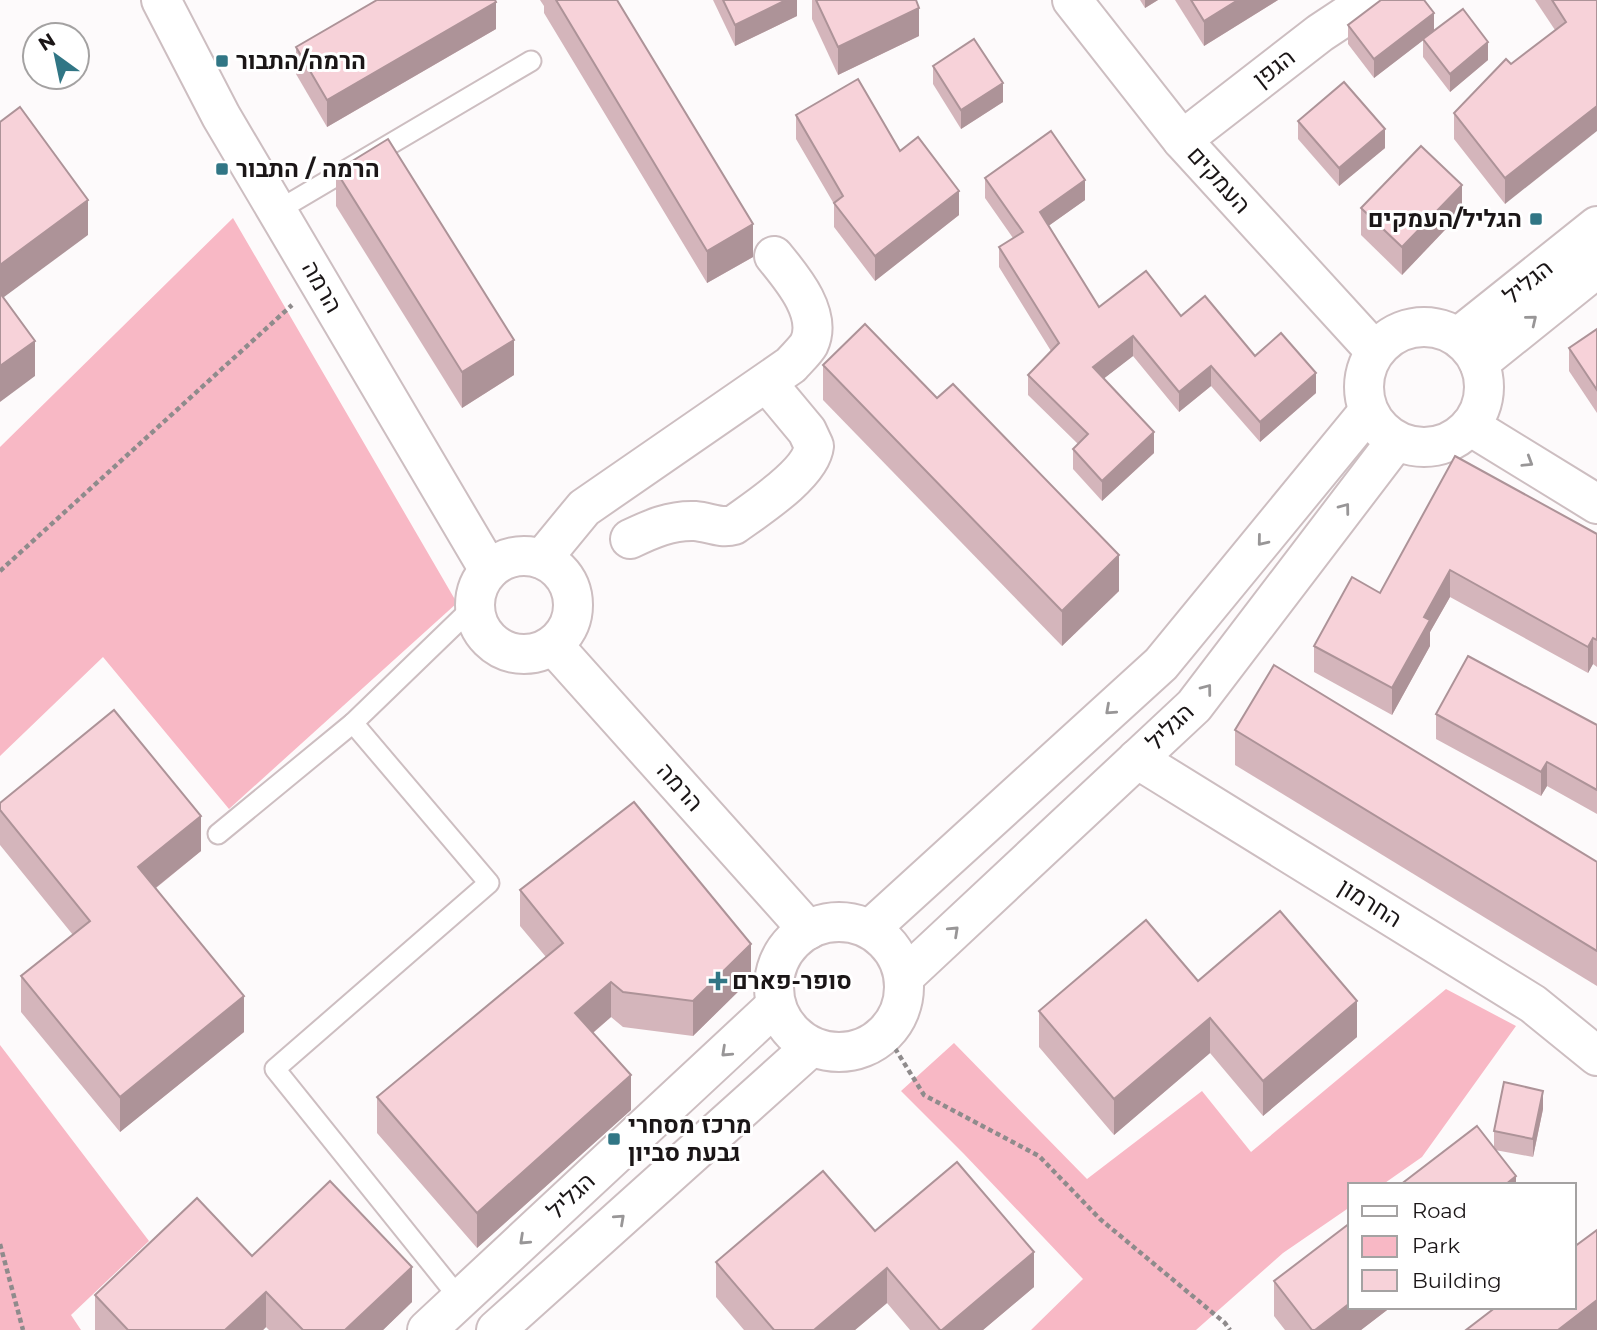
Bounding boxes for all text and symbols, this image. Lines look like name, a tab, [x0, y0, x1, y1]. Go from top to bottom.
north arrow	[21, 21, 91, 91]
text: N	[34, 28, 60, 56]
street label: הגפן	[1247, 42, 1300, 93]
place label: הרמה/התבור	[236, 46, 366, 75]
marker: הרמה/התבור	[214, 53, 230, 69]
street label: העמקים	[1182, 140, 1257, 219]
place label: הרמה / התבור	[236, 154, 380, 183]
marker: הרמה / התבור	[214, 161, 230, 177]
place label: הגליל/העמקים	[1368, 204, 1522, 233]
marker: הגליל/העמקים	[1528, 211, 1544, 227]
street label: הגליל	[1497, 253, 1558, 310]
street label: הרמה	[296, 256, 349, 318]
one-way arrow	[1525, 315, 1537, 328]
one-way arrow	[1520, 453, 1533, 466]
one-way arrow	[1336, 503, 1349, 516]
one-way arrow	[1258, 533, 1270, 546]
one-way arrow	[1198, 684, 1211, 697]
street label: הגליל	[1140, 697, 1200, 756]
one-way arrow	[1105, 702, 1118, 714]
street label: הרמה	[651, 756, 710, 817]
street label: החרמון	[1333, 872, 1407, 933]
one-way arrow	[946, 926, 959, 939]
place label: סופר-פארם	[732, 966, 852, 995]
marker: סופר-פארם	[710, 973, 726, 989]
one-way arrow	[721, 1044, 734, 1056]
place label: מרכז מסחרי גבעת סביון	[628, 1110, 752, 1167]
marker: מרכז מסחרי גבעת סביון	[606, 1131, 622, 1147]
street label: הגליל	[541, 1166, 601, 1225]
legend	[1348, 1183, 1576, 1309]
text: Road	[1412, 1198, 1467, 1223]
one-way arrow	[612, 1215, 625, 1227]
one-way arrow	[519, 1232, 532, 1245]
text: Park	[1412, 1233, 1460, 1258]
text: Building	[1412, 1268, 1502, 1293]

